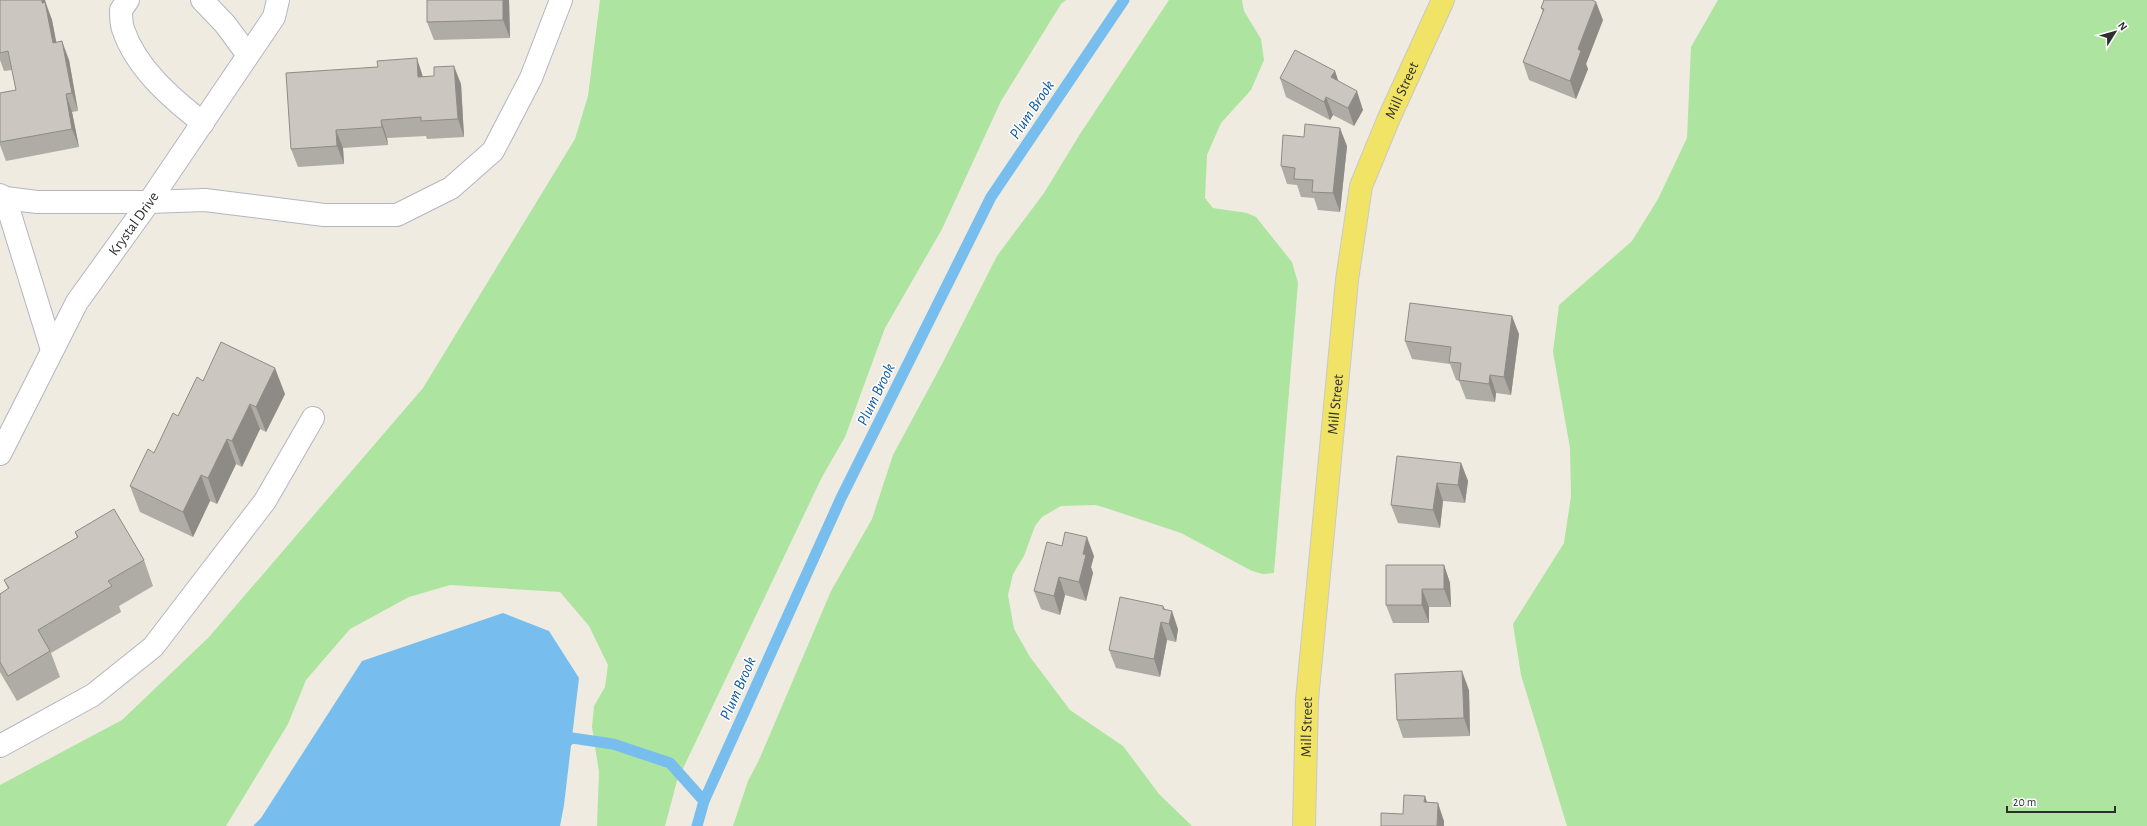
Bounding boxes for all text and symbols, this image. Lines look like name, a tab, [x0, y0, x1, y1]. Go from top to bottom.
north arrow	[2095, 12, 2135, 52]
text: N	[2116, 20, 2129, 33]
street label: Mill Street	[1383, 60, 1422, 121]
water label: Plum Brook	[1006, 77, 1057, 142]
street label: Krystal Drive	[106, 189, 162, 258]
water label: Plum Brook	[854, 361, 898, 428]
street label: Mill Street	[1325, 373, 1346, 435]
water label: Plum Brook	[717, 655, 759, 722]
street label: Mill Street	[1299, 696, 1315, 758]
scale bar	[2007, 788, 2115, 814]
text: 20 m	[2013, 796, 2036, 808]

